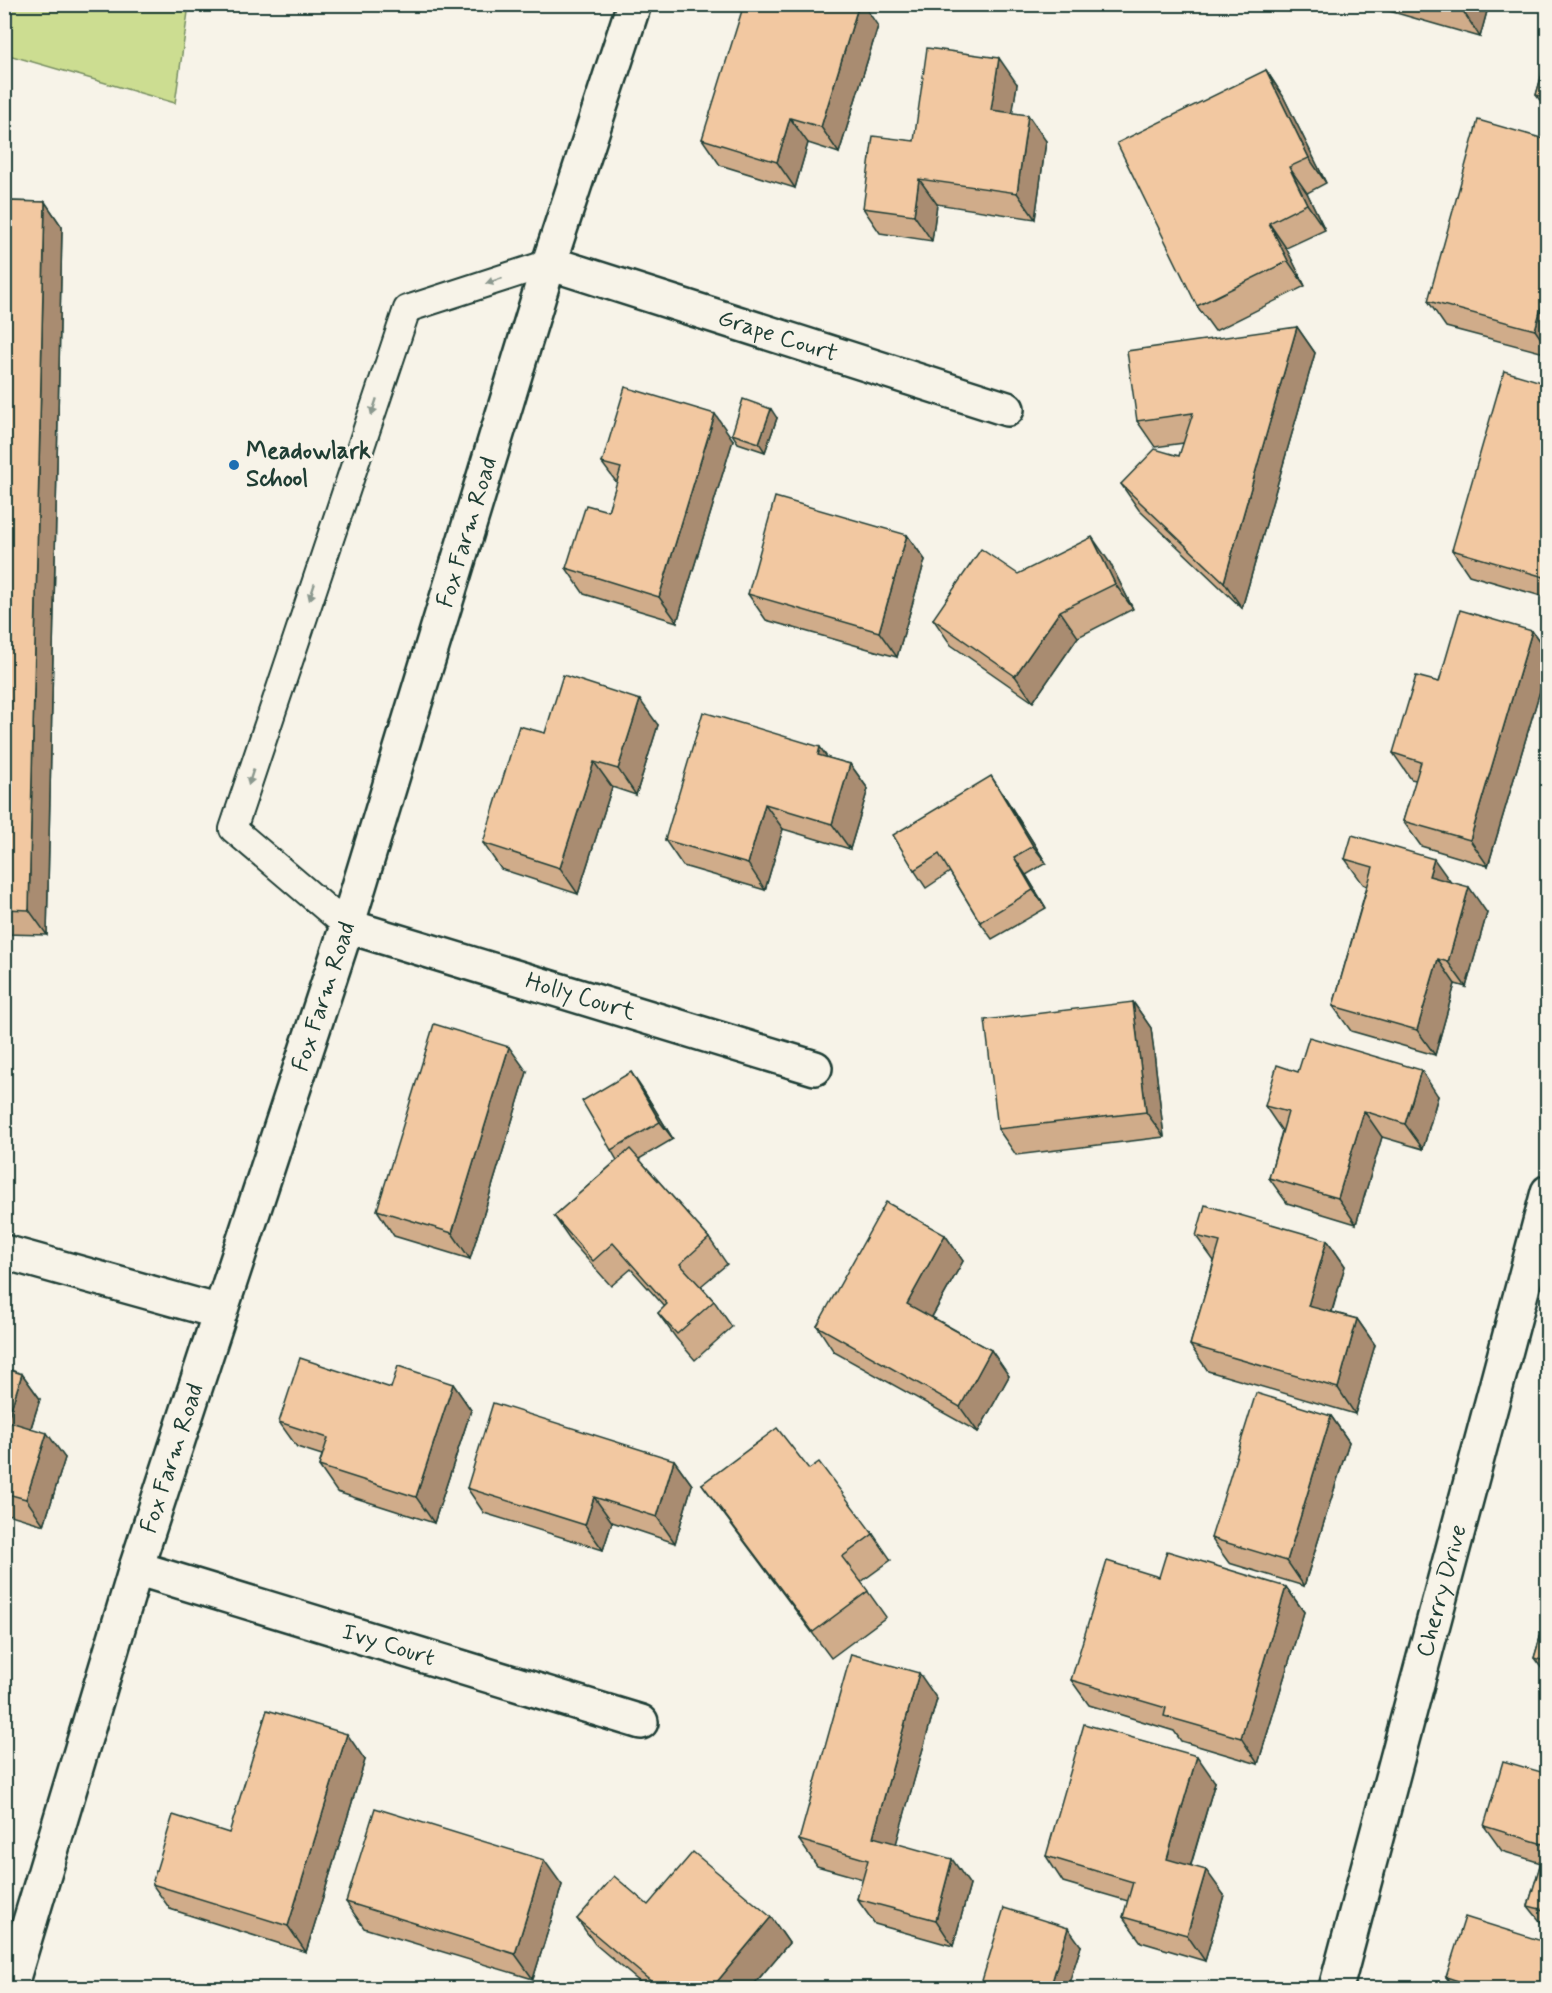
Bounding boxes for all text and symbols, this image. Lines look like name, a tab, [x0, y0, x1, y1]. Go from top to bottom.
one-way arrow	[485, 277, 503, 286]
street label: Grape Court	[714, 302, 841, 370]
one-way arrow	[369, 398, 378, 416]
place label: Meadowlark School	[246, 436, 371, 495]
street label: Fox Farm Road	[429, 453, 505, 611]
marker: Meadowlark School	[227, 458, 241, 472]
one-way arrow	[307, 583, 317, 601]
one-way arrow	[245, 768, 255, 786]
street label: Fox Farm Road	[285, 918, 363, 1075]
street label: Holly Court	[522, 966, 639, 1028]
street label: Fox Farm Road	[133, 1379, 211, 1537]
street label: Cherry Drive	[1409, 1521, 1474, 1661]
street label: Ivy Court	[338, 1616, 439, 1674]

